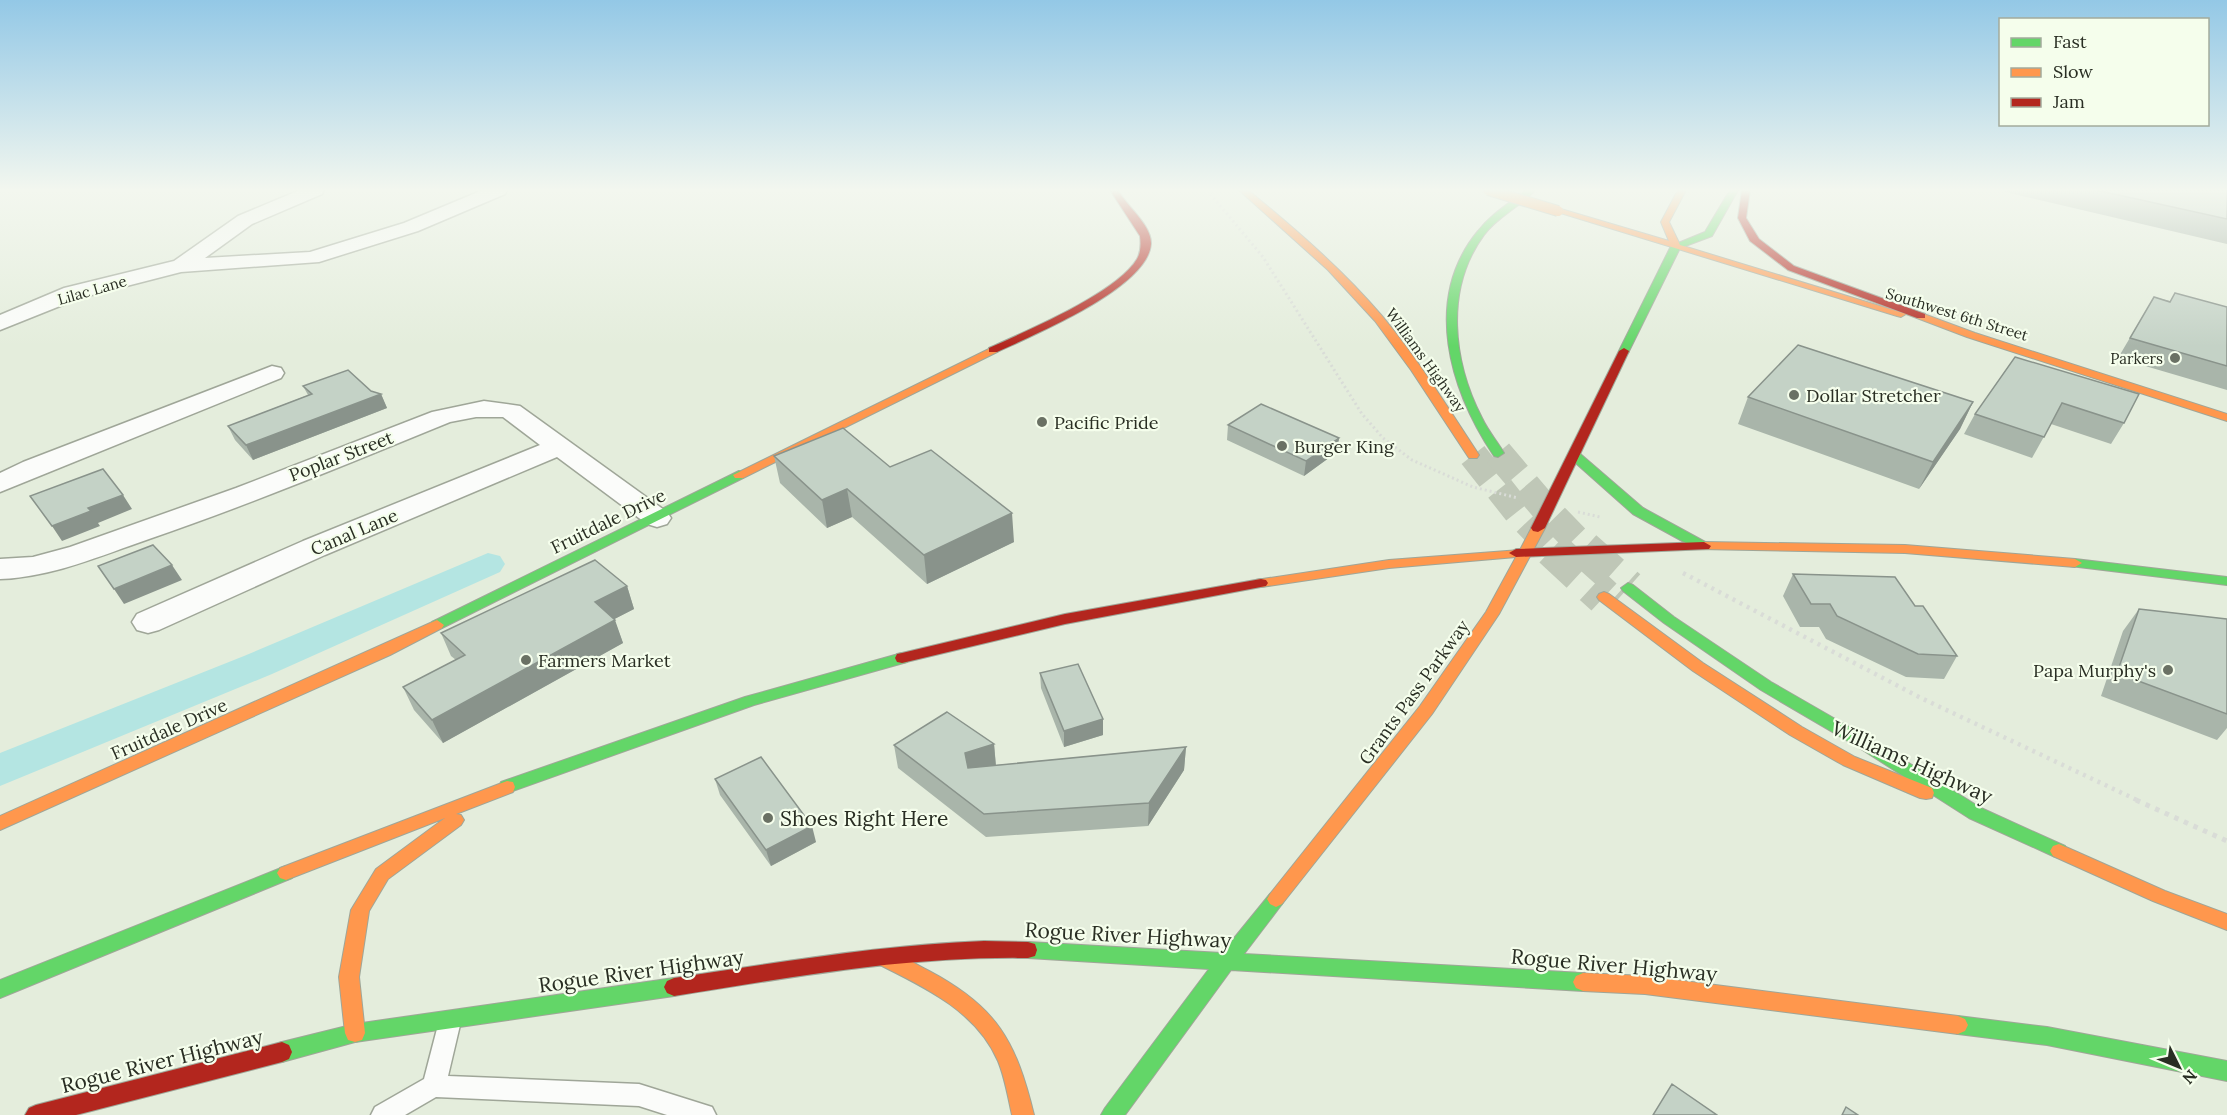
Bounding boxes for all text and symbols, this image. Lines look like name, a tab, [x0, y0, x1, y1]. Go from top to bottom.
legend	[1999, 18, 2209, 126]
text: Fast	[2053, 30, 2087, 53]
text: Slow	[2053, 60, 2093, 83]
text: Jam	[2052, 90, 2085, 113]
street label: Lilac Lane	[55, 271, 129, 309]
street label: Southwest 6th Street	[1884, 283, 2031, 345]
street label: Williams Highway	[1382, 304, 1470, 416]
place label: Parkers	[2110, 349, 2163, 368]
marker: Parkers	[2168, 351, 2182, 365]
place label: Dollar Stretcher	[1806, 384, 1941, 407]
marker: Dollar Stretcher	[1787, 388, 1801, 402]
place label: Pacific Pride	[1054, 411, 1159, 434]
marker: Pacific Pride	[1035, 415, 1049, 429]
street label: Poplar Street	[286, 426, 396, 486]
place label: Burger King	[1294, 435, 1395, 458]
marker: Burger King	[1275, 439, 1289, 453]
street label: Fruitdale Drive	[547, 483, 669, 559]
street label: Canal Lane	[307, 503, 401, 561]
street label: Grants Pass Parkway	[1354, 615, 1475, 769]
place label: Farmers Market	[538, 649, 671, 672]
marker: Farmers Market	[519, 653, 533, 667]
place label: Papa Murphy's	[2033, 659, 2156, 682]
marker: Papa Murphy's	[2161, 663, 2175, 677]
street label: Fruitdale Drive	[107, 693, 231, 765]
street label: Williams Highway	[1827, 714, 1997, 810]
place label: Shoes Right Here	[780, 805, 948, 832]
marker: Shoes Right Here	[761, 811, 775, 825]
street label: Rogue River Highway	[1024, 916, 1232, 954]
street label: Rogue River Highway	[537, 943, 745, 999]
street label: Rogue River Highway	[1510, 943, 1718, 987]
street label: Rogue River Highway	[58, 1023, 266, 1099]
north arrow	[2149, 1037, 2209, 1097]
text: N	[2178, 1066, 2202, 1089]

